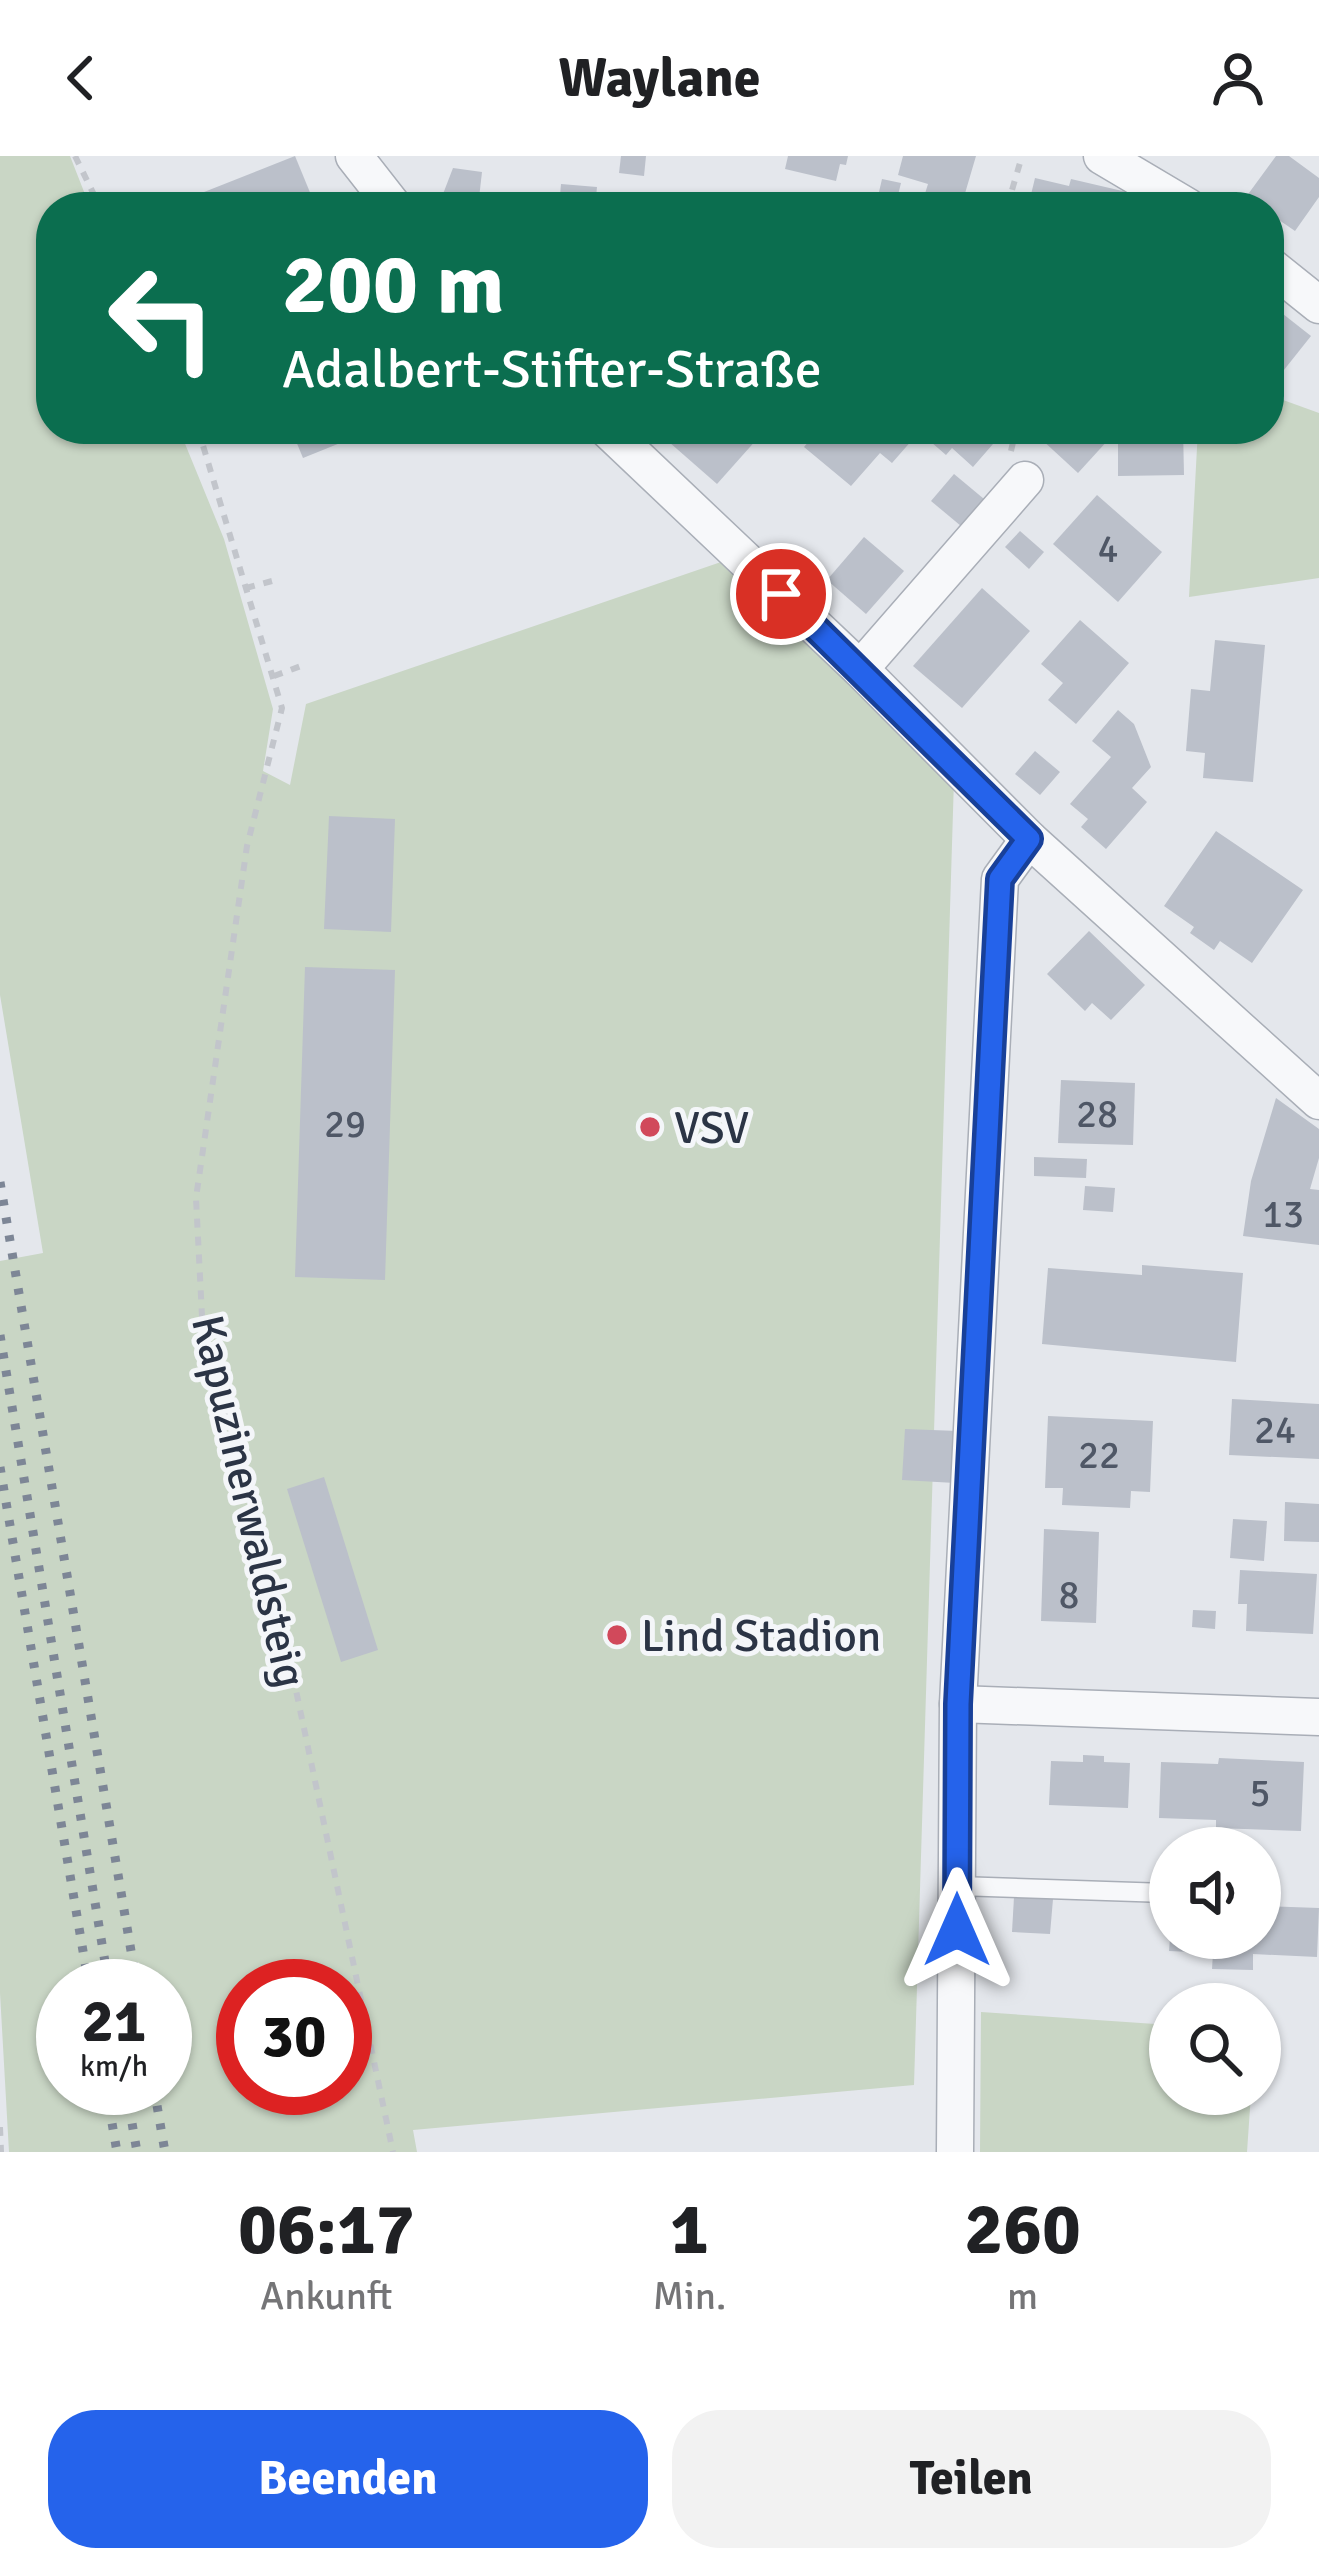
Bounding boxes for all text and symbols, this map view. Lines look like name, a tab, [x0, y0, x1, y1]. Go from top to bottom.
icon: back	[48, 45, 114, 111]
text: Waylane	[558, 45, 761, 112]
icon: person	[1205, 45, 1271, 111]
text: 200 m	[282, 233, 504, 337]
icon: left	[84, 240, 240, 396]
text: Adalbert-Stifter-Straße	[282, 336, 822, 403]
house number: 4	[1097, 525, 1119, 573]
pin	[730, 543, 832, 645]
icon: arrive	[748, 561, 814, 627]
house number: 28	[1076, 1090, 1118, 1138]
house number: 29	[324, 1100, 366, 1148]
place label: VSV	[674, 1101, 749, 1156]
marker: VSV	[637, 1114, 663, 1140]
house number: 13	[1262, 1190, 1304, 1238]
street label: Kapuzinerwaldsteig	[179, 1310, 318, 1693]
house number: 24	[1254, 1406, 1296, 1454]
house number: 22	[1078, 1431, 1120, 1479]
house number: 8	[1058, 1571, 1080, 1619]
place label: Lind Stadion	[641, 1609, 881, 1664]
marker: Lind Stadion	[604, 1622, 630, 1648]
house number: 5	[1249, 1769, 1271, 1817]
map controls	[1149, 1827, 1281, 2115]
button: sound	[1149, 1827, 1281, 1959]
position arrow	[894, 1867, 1020, 1993]
speed limit sign: 30	[216, 1959, 372, 2115]
button: search	[1149, 1983, 1281, 2115]
text: 21	[82, 1985, 146, 2059]
text: km/h	[80, 2048, 148, 2085]
text: 06:17	[238, 2185, 415, 2274]
text: 1	[670, 2185, 709, 2274]
text: 260	[964, 2185, 1081, 2274]
text: Ankunft	[260, 2272, 392, 2320]
text: Min.	[653, 2272, 726, 2320]
text: m	[1007, 2272, 1038, 2320]
button: Beenden	[48, 2410, 648, 2548]
button: Teilen	[672, 2410, 1271, 2548]

